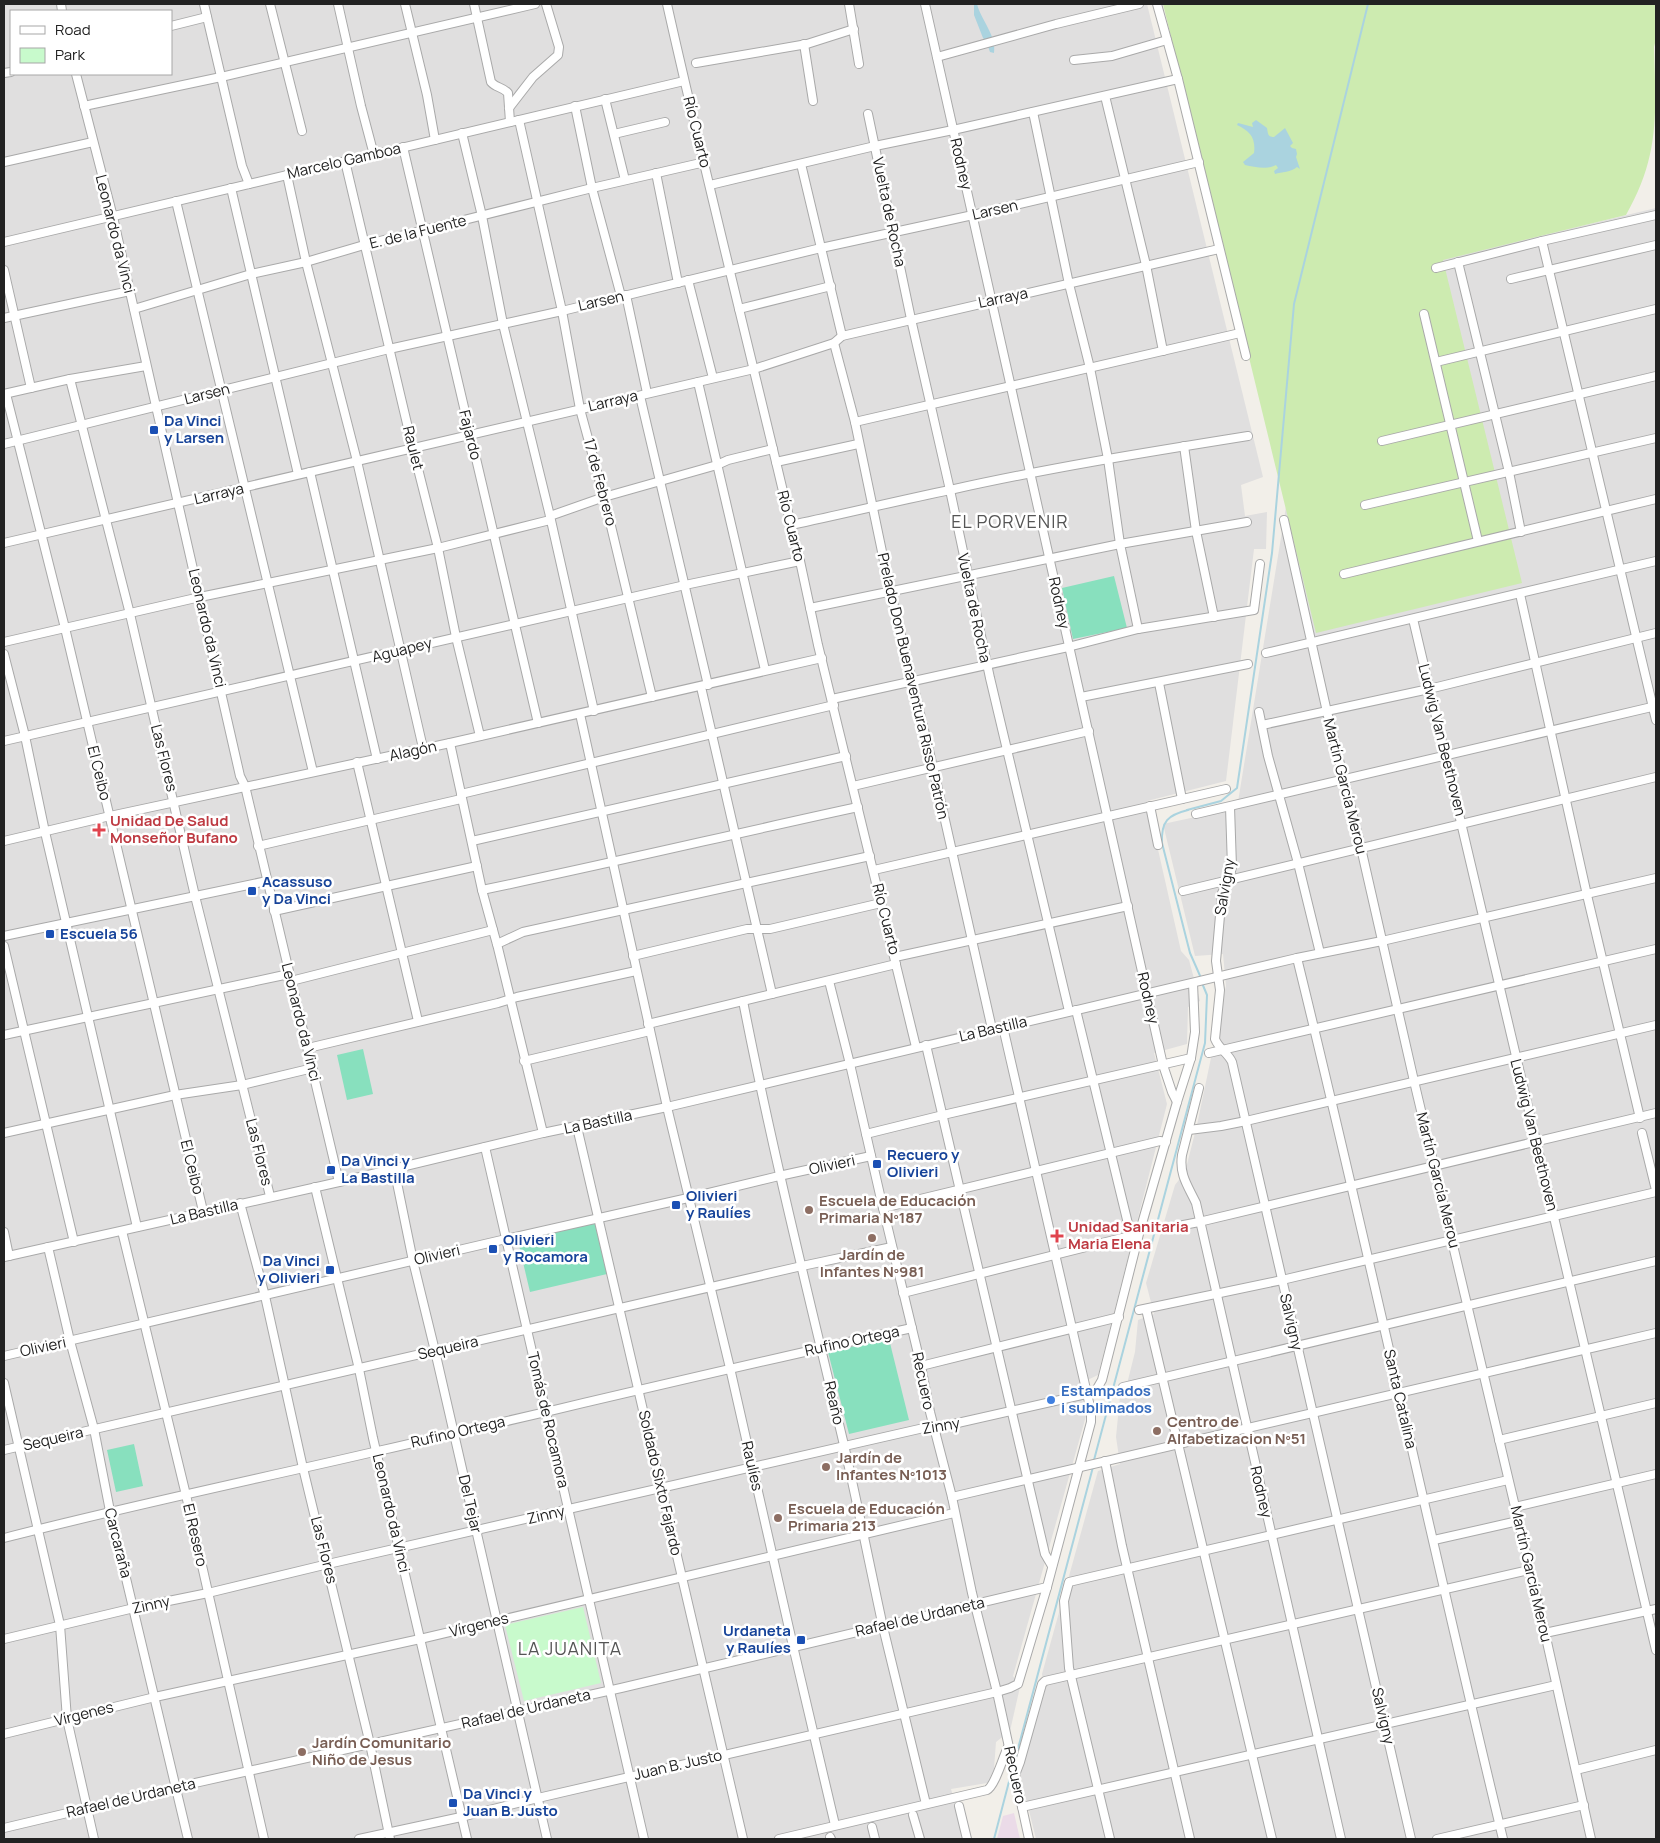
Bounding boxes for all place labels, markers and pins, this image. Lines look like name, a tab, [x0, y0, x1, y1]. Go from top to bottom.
place label: Da Vinci y Larsen	[164, 410, 224, 448]
marker: Da Vinci y Larsen	[148, 424, 160, 436]
place label: Unidad De Salud Monseñor Bufano	[110, 810, 238, 848]
marker: Unidad De Salud Monseñor Bufano	[92, 823, 106, 837]
place label: Acassuso y Da Vinci	[262, 871, 332, 909]
marker: Acassuso y Da Vinci	[246, 885, 258, 897]
place label: Escuela 56	[60, 923, 138, 944]
marker: Escuela 56	[44, 928, 56, 940]
place label: Recuero y Olivieri	[887, 1144, 960, 1182]
place label: Da Vinci y La Bastilla	[341, 1150, 415, 1188]
marker: Recuero y Olivieri	[871, 1158, 883, 1170]
marker: Da Vinci y La Bastilla	[325, 1164, 337, 1176]
place label: Olivieri y Raulíes	[686, 1185, 751, 1223]
place label: Escuela de Educación Primaria Nº187	[819, 1190, 976, 1228]
marker: Olivieri y Raulíes	[670, 1199, 682, 1211]
marker: Escuela de Educación Primaria Nº187	[803, 1204, 815, 1216]
place label: Unidad Sanitaria Maria Elena	[1068, 1216, 1189, 1254]
place label: Olivieri y Rocamora	[503, 1229, 588, 1267]
marker: Unidad Sanitaria Maria Elena	[1050, 1229, 1064, 1243]
marker: Jardín de Infantes Nº981	[866, 1232, 878, 1244]
marker: Olivieri y Rocamora	[487, 1243, 499, 1255]
place label: Jardín de Infantes Nº981	[820, 1244, 924, 1282]
place label: Da Vinci y Olivieri	[257, 1250, 320, 1288]
marker: Da Vinci y Olivieri	[324, 1264, 336, 1276]
place label: Estampados i sublimados	[1061, 1380, 1152, 1418]
marker: Estampados i sublimados	[1045, 1394, 1057, 1406]
place label: Centro de Alfabetizacion Nº51	[1167, 1411, 1306, 1449]
marker: Centro de Alfabetizacion Nº51	[1151, 1425, 1163, 1437]
place label: Jardín de Infantes Nº1013	[836, 1447, 947, 1485]
marker: Jardín de Infantes Nº1013	[820, 1461, 832, 1473]
place label: Escuela de Educación Primaria 213	[788, 1498, 945, 1536]
marker: Escuela de Educación Primaria 213	[772, 1512, 784, 1524]
place label: Urdaneta y Raulíes	[723, 1620, 791, 1658]
marker: Urdaneta y Raulíes	[795, 1634, 807, 1646]
place label: Jardín Comunitario Niño de Jesus	[312, 1732, 451, 1770]
marker: Jardín Comunitario Niño de Jesus	[296, 1746, 308, 1758]
place label: Da Vinci y Juan B. Justo	[463, 1783, 558, 1821]
marker: Da Vinci y Juan B. Justo	[447, 1797, 459, 1809]

